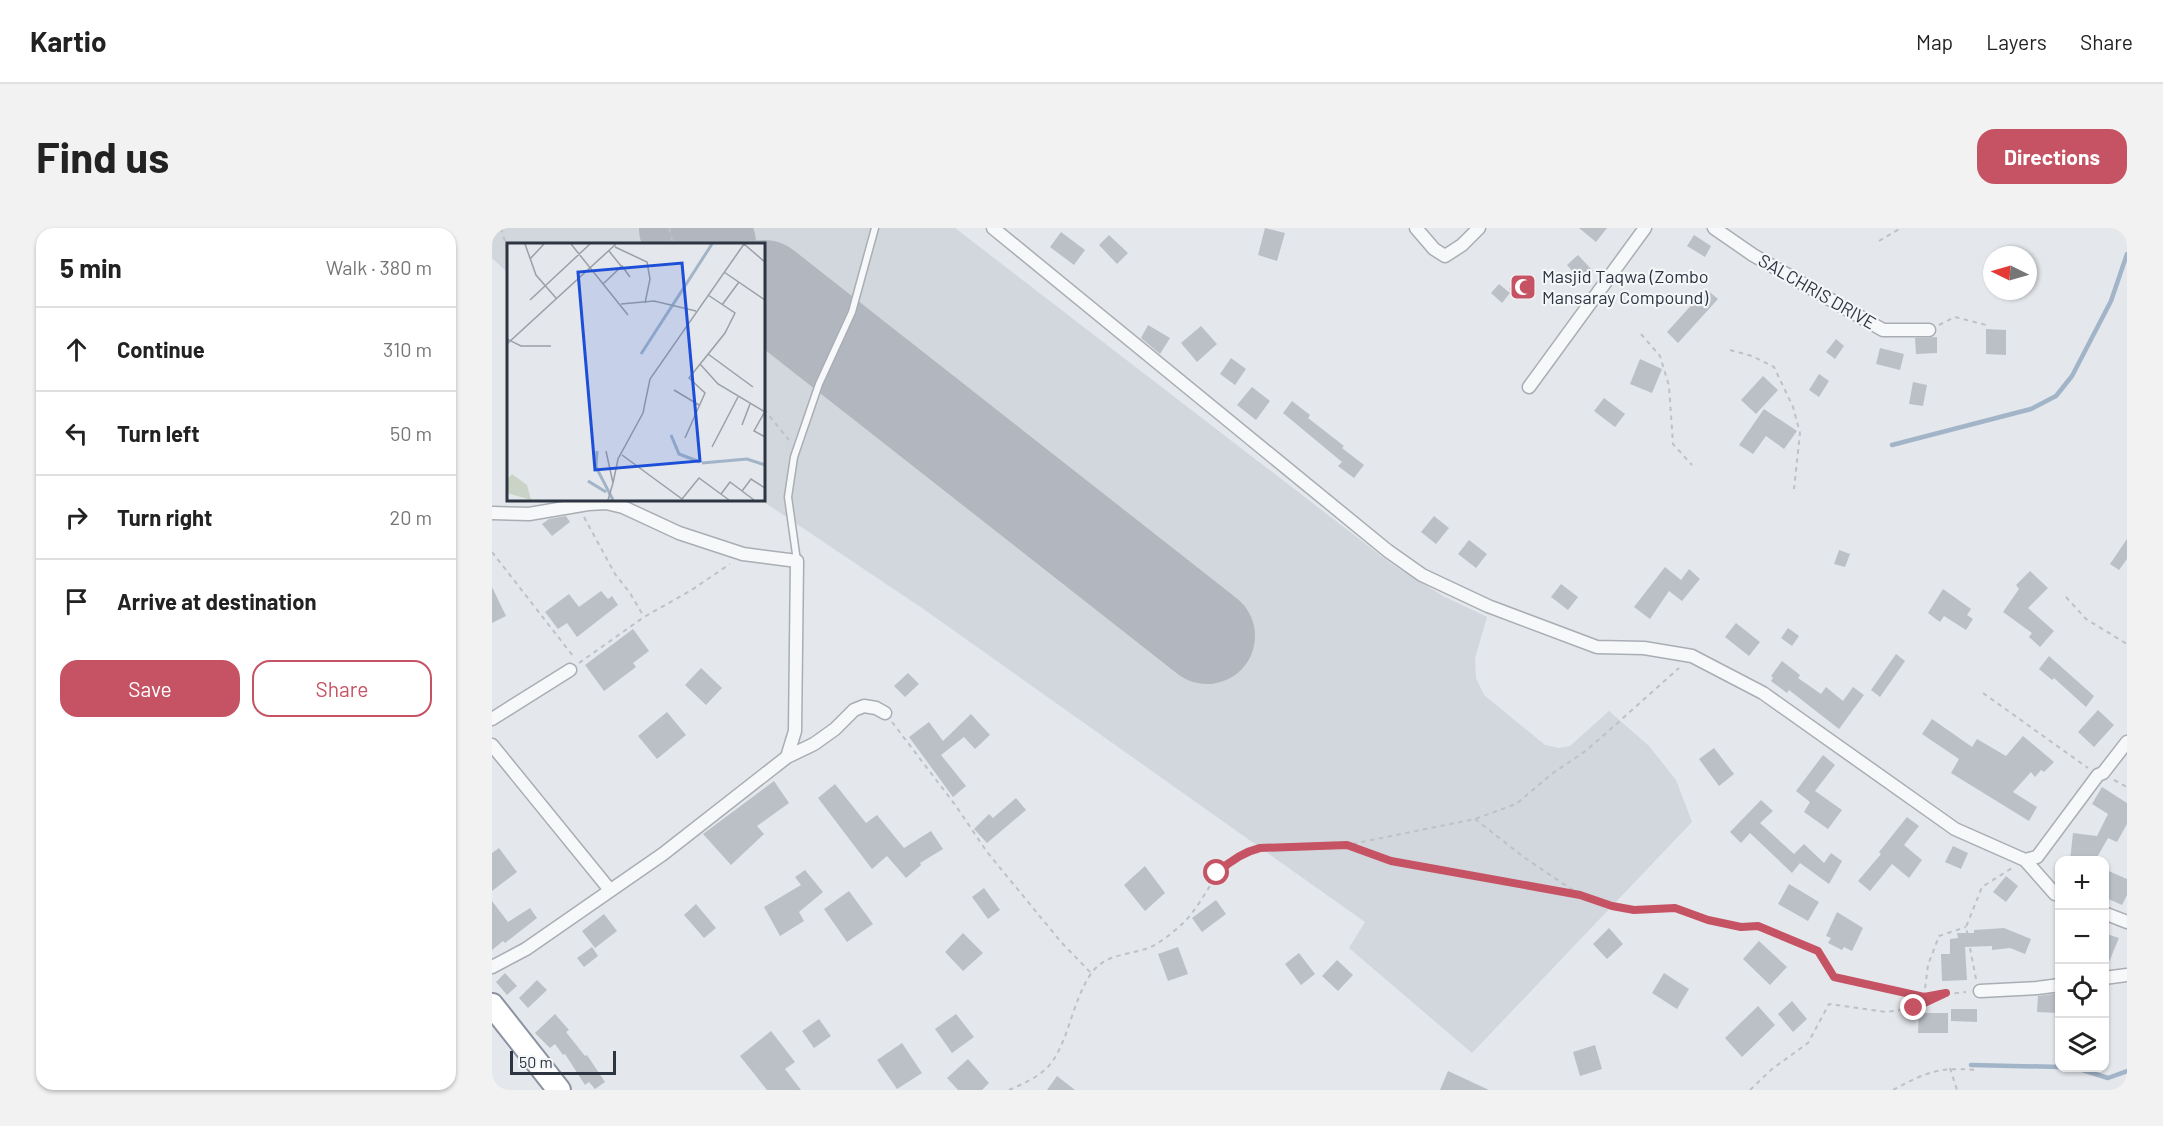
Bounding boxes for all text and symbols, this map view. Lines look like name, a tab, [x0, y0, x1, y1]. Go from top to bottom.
text: Kartio	[30, 24, 107, 58]
text: Map	[1916, 29, 1953, 54]
text: Layers	[1986, 29, 2047, 54]
text: Share	[2080, 29, 2133, 54]
button: Directions	[1977, 129, 2127, 184]
text: Find us	[36, 131, 169, 181]
inset map	[507, 243, 765, 501]
north arrow	[1983, 246, 2037, 300]
street label: SALCHRIS DRIVE	[1755, 249, 1880, 334]
text: 5 min	[60, 252, 122, 283]
text: Walk · 380 m	[326, 255, 432, 279]
place label: Masjid Taqwa (Zombo Mansaray Compound)	[1542, 265, 1709, 308]
mosque icon: Masjid Taqwa (Zombo Mansaray Compound)	[1508, 272, 1538, 302]
icon: ahead	[60, 333, 93, 366]
text: Continue	[117, 336, 205, 362]
text: 310 m	[383, 337, 432, 361]
icon: left	[60, 417, 93, 450]
text: Turn left	[117, 420, 200, 446]
text: 50 m	[390, 421, 432, 445]
icon: right	[60, 501, 93, 534]
text: Turn right	[117, 504, 212, 530]
text: 20 m	[389, 505, 432, 529]
icon: arrive	[60, 585, 93, 618]
text: Arrive at destination	[117, 588, 316, 614]
button: Save	[60, 660, 240, 717]
button: Share	[252, 660, 432, 717]
map controls	[2055, 856, 2109, 1072]
button: +	[2055, 856, 2109, 910]
route start	[1203, 859, 1229, 885]
button: −	[2055, 910, 2109, 964]
button: locate	[2055, 964, 2109, 1018]
route end	[1900, 994, 1926, 1020]
button: layers	[2055, 1018, 2109, 1072]
scale bar	[510, 1048, 616, 1076]
text: 50 m	[519, 1052, 553, 1071]

